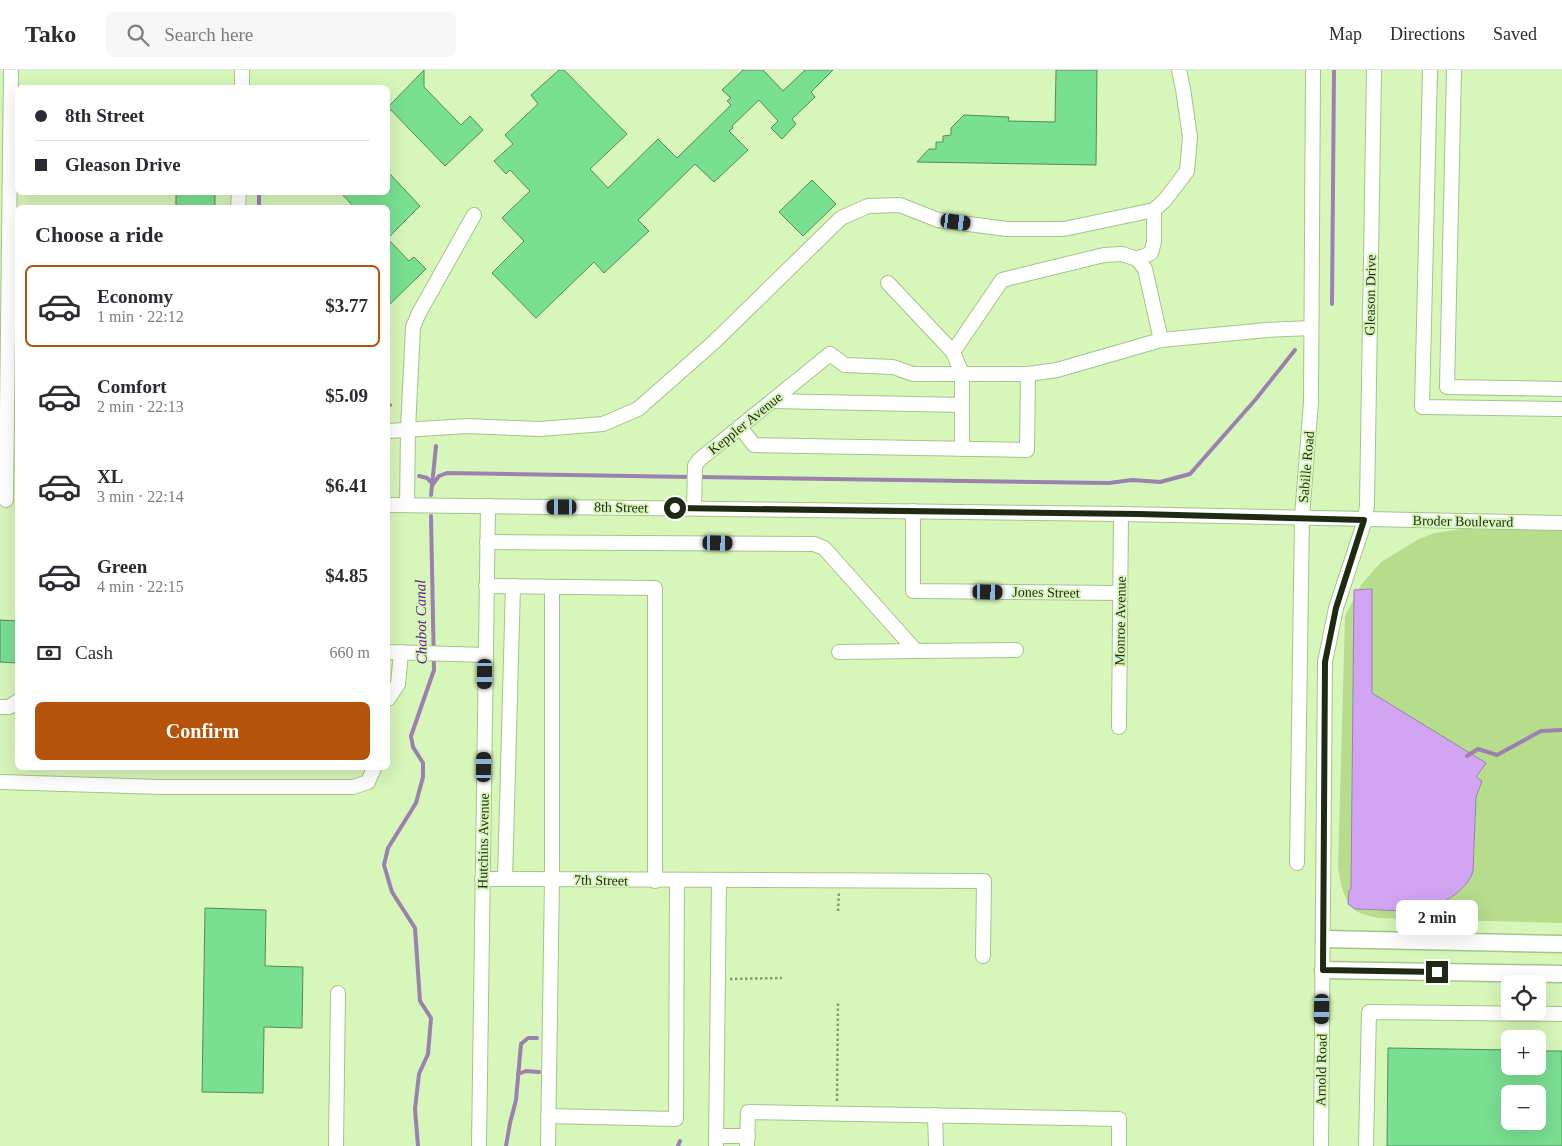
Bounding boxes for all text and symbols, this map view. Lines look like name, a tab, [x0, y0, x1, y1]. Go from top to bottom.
search box	[106, 12, 456, 57]
text: Tako	[25, 21, 76, 47]
icon: search	[124, 21, 152, 49]
text: Search here	[164, 24, 253, 45]
text: Map	[1329, 24, 1362, 44]
text: Directions	[1390, 24, 1465, 44]
text: Saved	[1493, 24, 1537, 44]
text: 8th Street	[65, 105, 144, 126]
text: Gleason Drive	[65, 154, 181, 175]
car	[940, 213, 971, 231]
text: Choose a ride	[35, 222, 163, 247]
street label: Gleason Drive	[1362, 254, 1379, 336]
icon: car	[37, 284, 82, 329]
text: Economy	[97, 286, 173, 307]
text: $3.77	[325, 295, 368, 316]
text: 1 min · 22:12	[97, 308, 184, 325]
icon: car	[37, 374, 82, 419]
text: Comfort	[97, 376, 167, 397]
text: $5.09	[325, 385, 368, 406]
street label: Keppler Avenue	[705, 389, 785, 458]
text: 2 min · 22:13	[97, 398, 184, 415]
street label: Sabille Road	[1296, 431, 1317, 504]
icon: car	[37, 464, 82, 509]
text: XL	[97, 466, 123, 487]
text: $6.41	[325, 475, 368, 496]
text: 3 min · 22:14	[97, 488, 184, 505]
route start	[664, 497, 686, 519]
car	[547, 500, 577, 515]
street label: 8th Street	[594, 500, 648, 515]
street label: Broder Boulevard	[1413, 513, 1513, 530]
car	[702, 535, 733, 551]
icon: car	[37, 554, 82, 599]
text: Green	[97, 556, 147, 577]
text: $4.85	[325, 565, 368, 586]
street label: Monroe Avenue	[1112, 576, 1129, 666]
text: 4 min · 22:15	[97, 578, 184, 595]
water label: Chabot Canal	[412, 580, 430, 664]
car	[972, 584, 1003, 600]
street label: Jones Street	[1012, 584, 1080, 601]
icon: cash	[35, 639, 63, 667]
text: Cash	[75, 642, 113, 663]
text: 660 m	[330, 644, 370, 661]
car	[477, 659, 492, 689]
button: Confirm	[35, 702, 370, 760]
car	[476, 752, 491, 782]
street label: Hutchins Avenue	[475, 793, 492, 889]
street label: 7th Street	[574, 873, 628, 888]
callout: 2 min	[1396, 900, 1478, 934]
text: 2 min	[1418, 909, 1456, 926]
route end	[1426, 961, 1448, 983]
map controls	[1501, 975, 1546, 1130]
button: locate	[1501, 975, 1546, 1020]
car	[1314, 994, 1329, 1024]
button: +	[1501, 1030, 1546, 1075]
street label: Arnold Road	[1313, 1034, 1330, 1106]
button: −	[1501, 1085, 1546, 1130]

